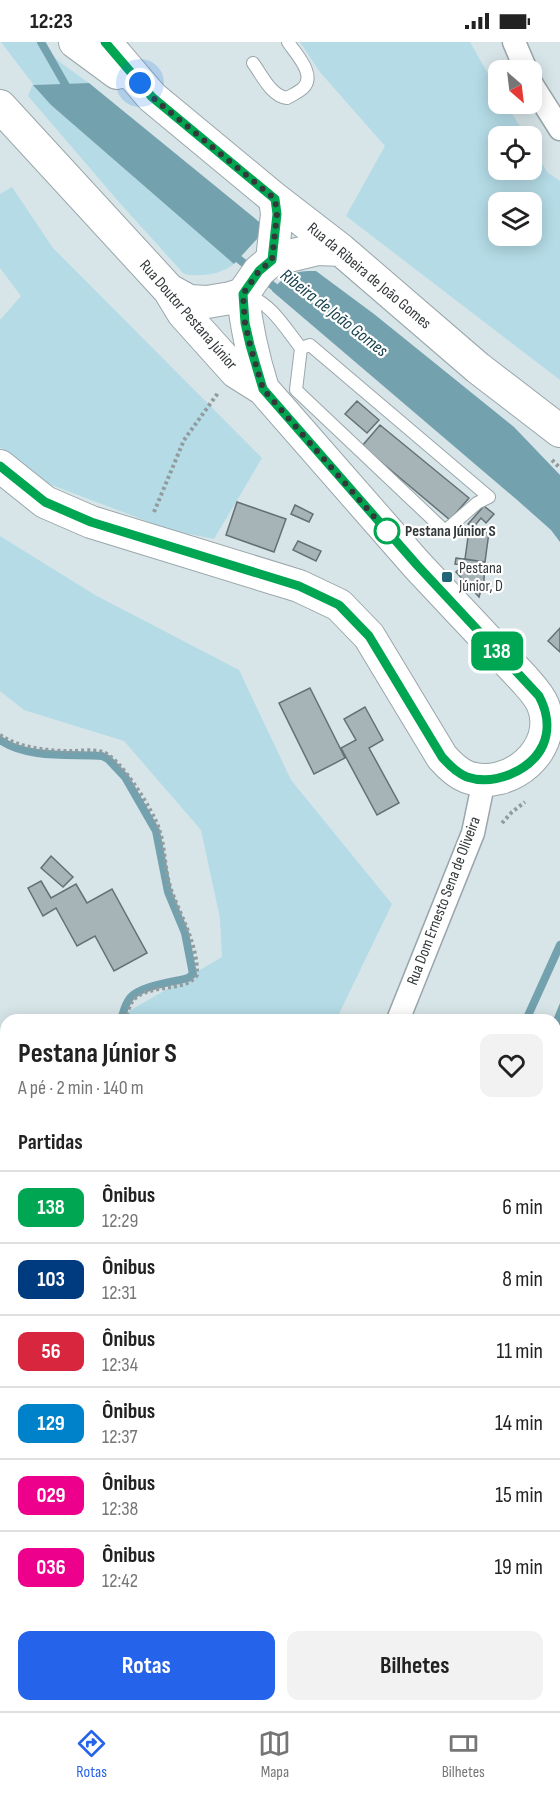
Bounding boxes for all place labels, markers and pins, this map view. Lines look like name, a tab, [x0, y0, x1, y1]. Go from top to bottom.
marker: Pestana Júnior S	[374, 518, 400, 544]
place label: Pestana Júnior S	[405, 522, 496, 541]
place label: Pestana Júnior, D	[458, 559, 503, 596]
marker: Pestana Júnior, D	[440, 570, 454, 584]

